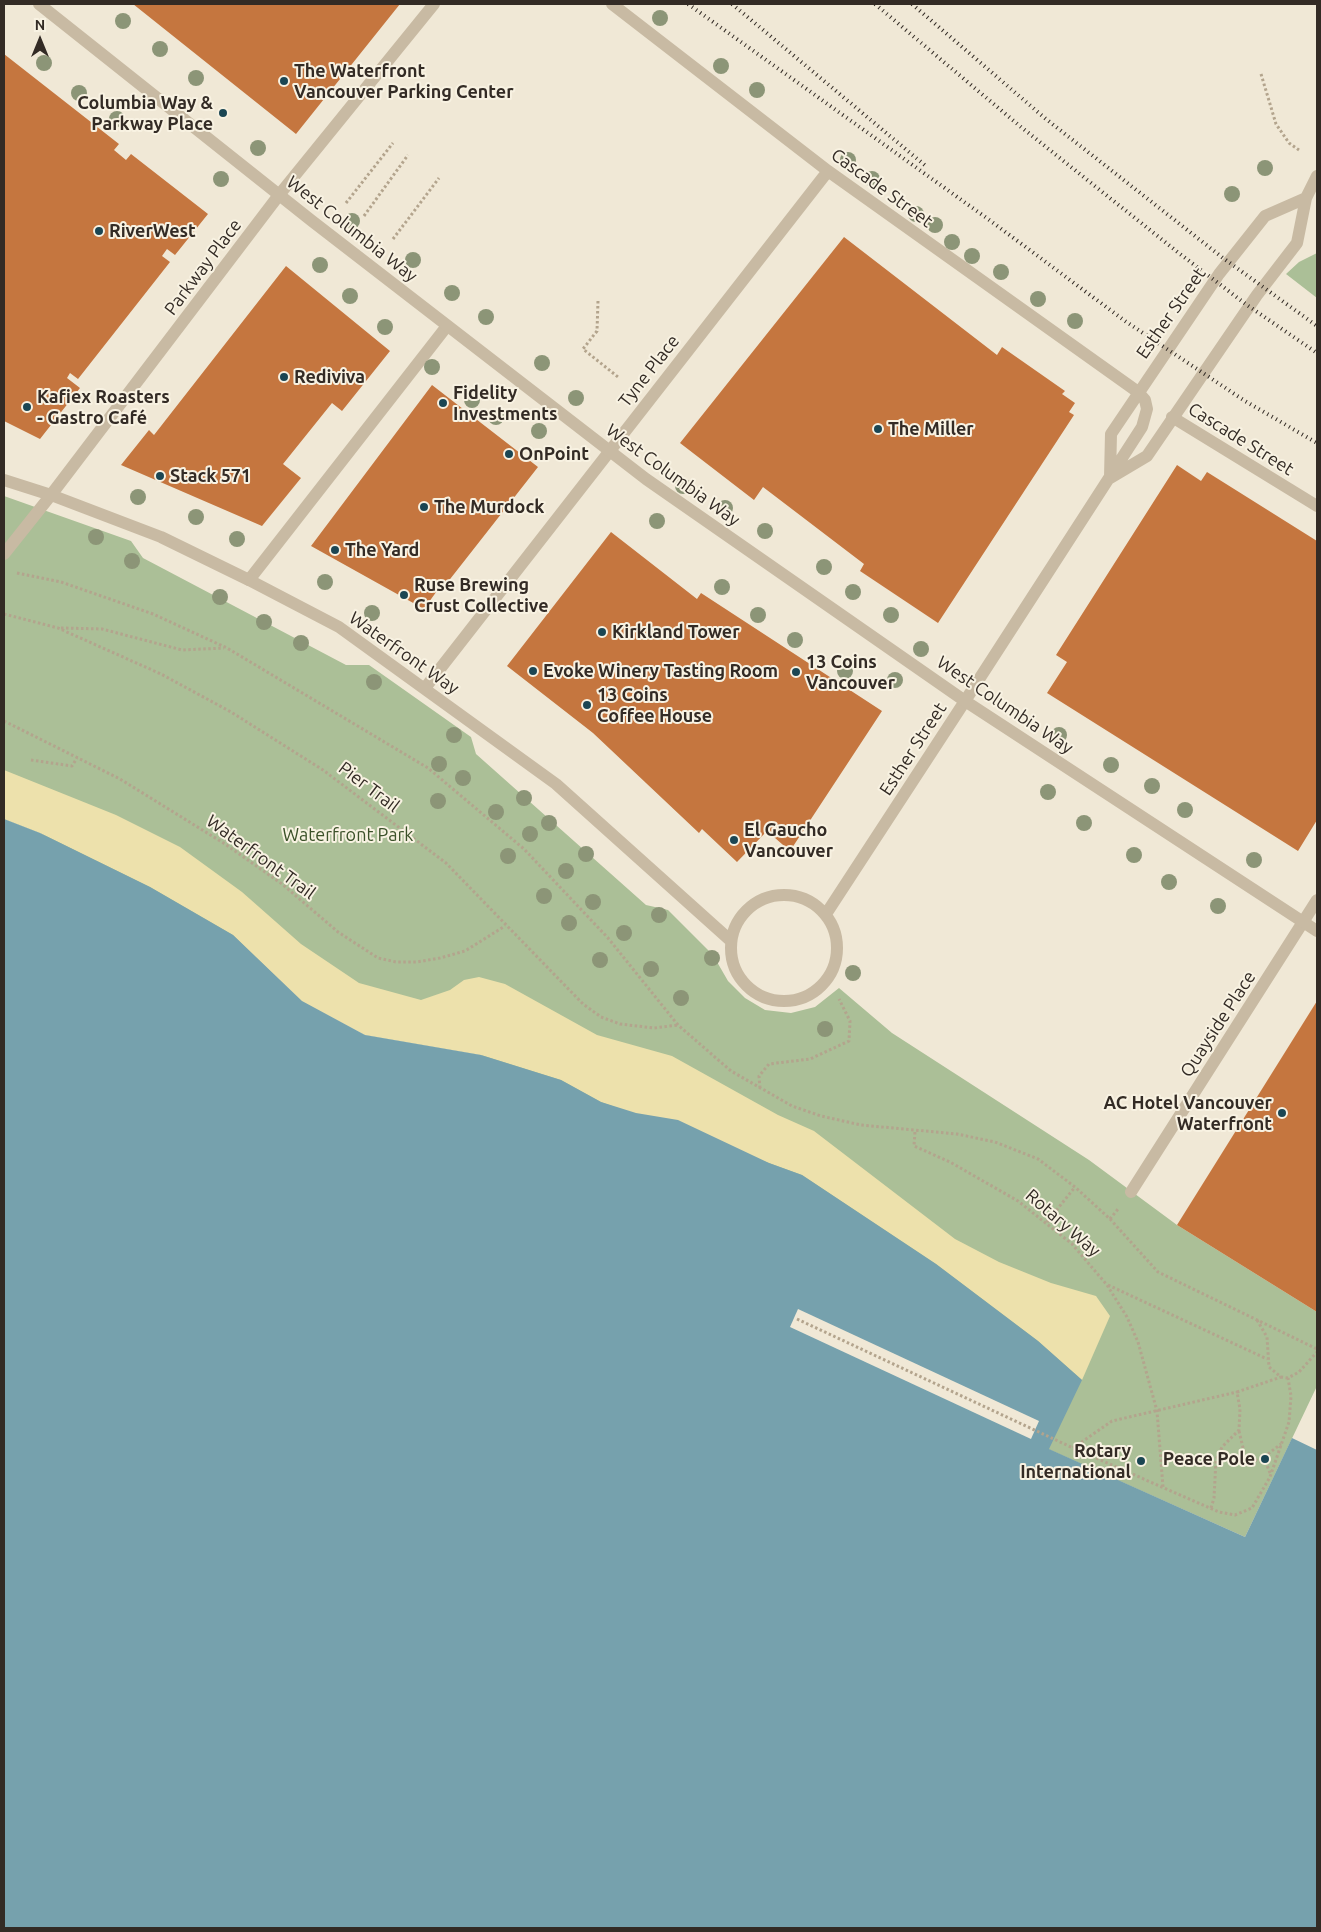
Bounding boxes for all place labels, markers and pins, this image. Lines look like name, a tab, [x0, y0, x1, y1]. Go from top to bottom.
place label: The Waterfront Vancouver Parking Center	[294, 60, 514, 102]
marker: The Waterfront Vancouver Parking Center	[278, 75, 290, 87]
place label: Columbia Way & Parkway Place	[77, 92, 213, 134]
marker: Columbia Way & Parkway Place	[217, 107, 229, 119]
place label: RiverWest	[109, 220, 196, 242]
marker: RiverWest	[93, 225, 105, 237]
place label: Rediviva	[294, 366, 365, 388]
marker: Rediviva	[278, 371, 290, 383]
place label: Fidelity Investments	[453, 382, 557, 424]
place label: Kafiex Roasters - Gastro Café	[37, 386, 170, 428]
marker: Fidelity Investments	[437, 397, 449, 409]
marker: Kafiex Roasters - Gastro Café	[21, 401, 33, 413]
place label: The Miller	[888, 418, 974, 440]
marker: The Miller	[872, 423, 884, 435]
place label: OnPoint	[519, 443, 589, 465]
marker: OnPoint	[503, 448, 515, 460]
place label: Stack 571	[170, 465, 251, 487]
marker: Stack 571	[154, 470, 166, 482]
place label: The Murdock	[434, 496, 544, 518]
marker: The Murdock	[418, 501, 430, 513]
place label: The Yard	[345, 539, 419, 561]
marker: The Yard	[329, 544, 341, 556]
place label: Ruse Brewing Crust Collective	[414, 574, 549, 616]
marker: Ruse Brewing Crust Collective	[398, 589, 410, 601]
place label: Kirkland Tower	[612, 621, 740, 643]
marker: Kirkland Tower	[596, 626, 608, 638]
place label: 13 Coins Vancouver	[806, 651, 895, 694]
place label: Evoke Winery Tasting Room	[543, 660, 778, 682]
marker: Evoke Winery Tasting Room	[527, 665, 539, 677]
marker: 13 Coins Vancouver	[790, 666, 802, 678]
place label: 13 Coins Coffee House	[597, 684, 712, 726]
marker: 13 Coins Coffee House	[581, 699, 593, 711]
place label: El Gaucho Vancouver	[744, 819, 833, 862]
marker: El Gaucho Vancouver	[728, 834, 740, 846]
place label: AC Hotel Vancouver Waterfront	[1103, 1092, 1272, 1134]
marker: AC Hotel Vancouver Waterfront	[1276, 1107, 1288, 1119]
place label: Rotary International	[1020, 1440, 1131, 1482]
place label: Peace Pole	[1163, 1448, 1255, 1470]
marker: Peace Pole	[1259, 1453, 1271, 1465]
marker: Rotary International	[1135, 1455, 1147, 1467]

